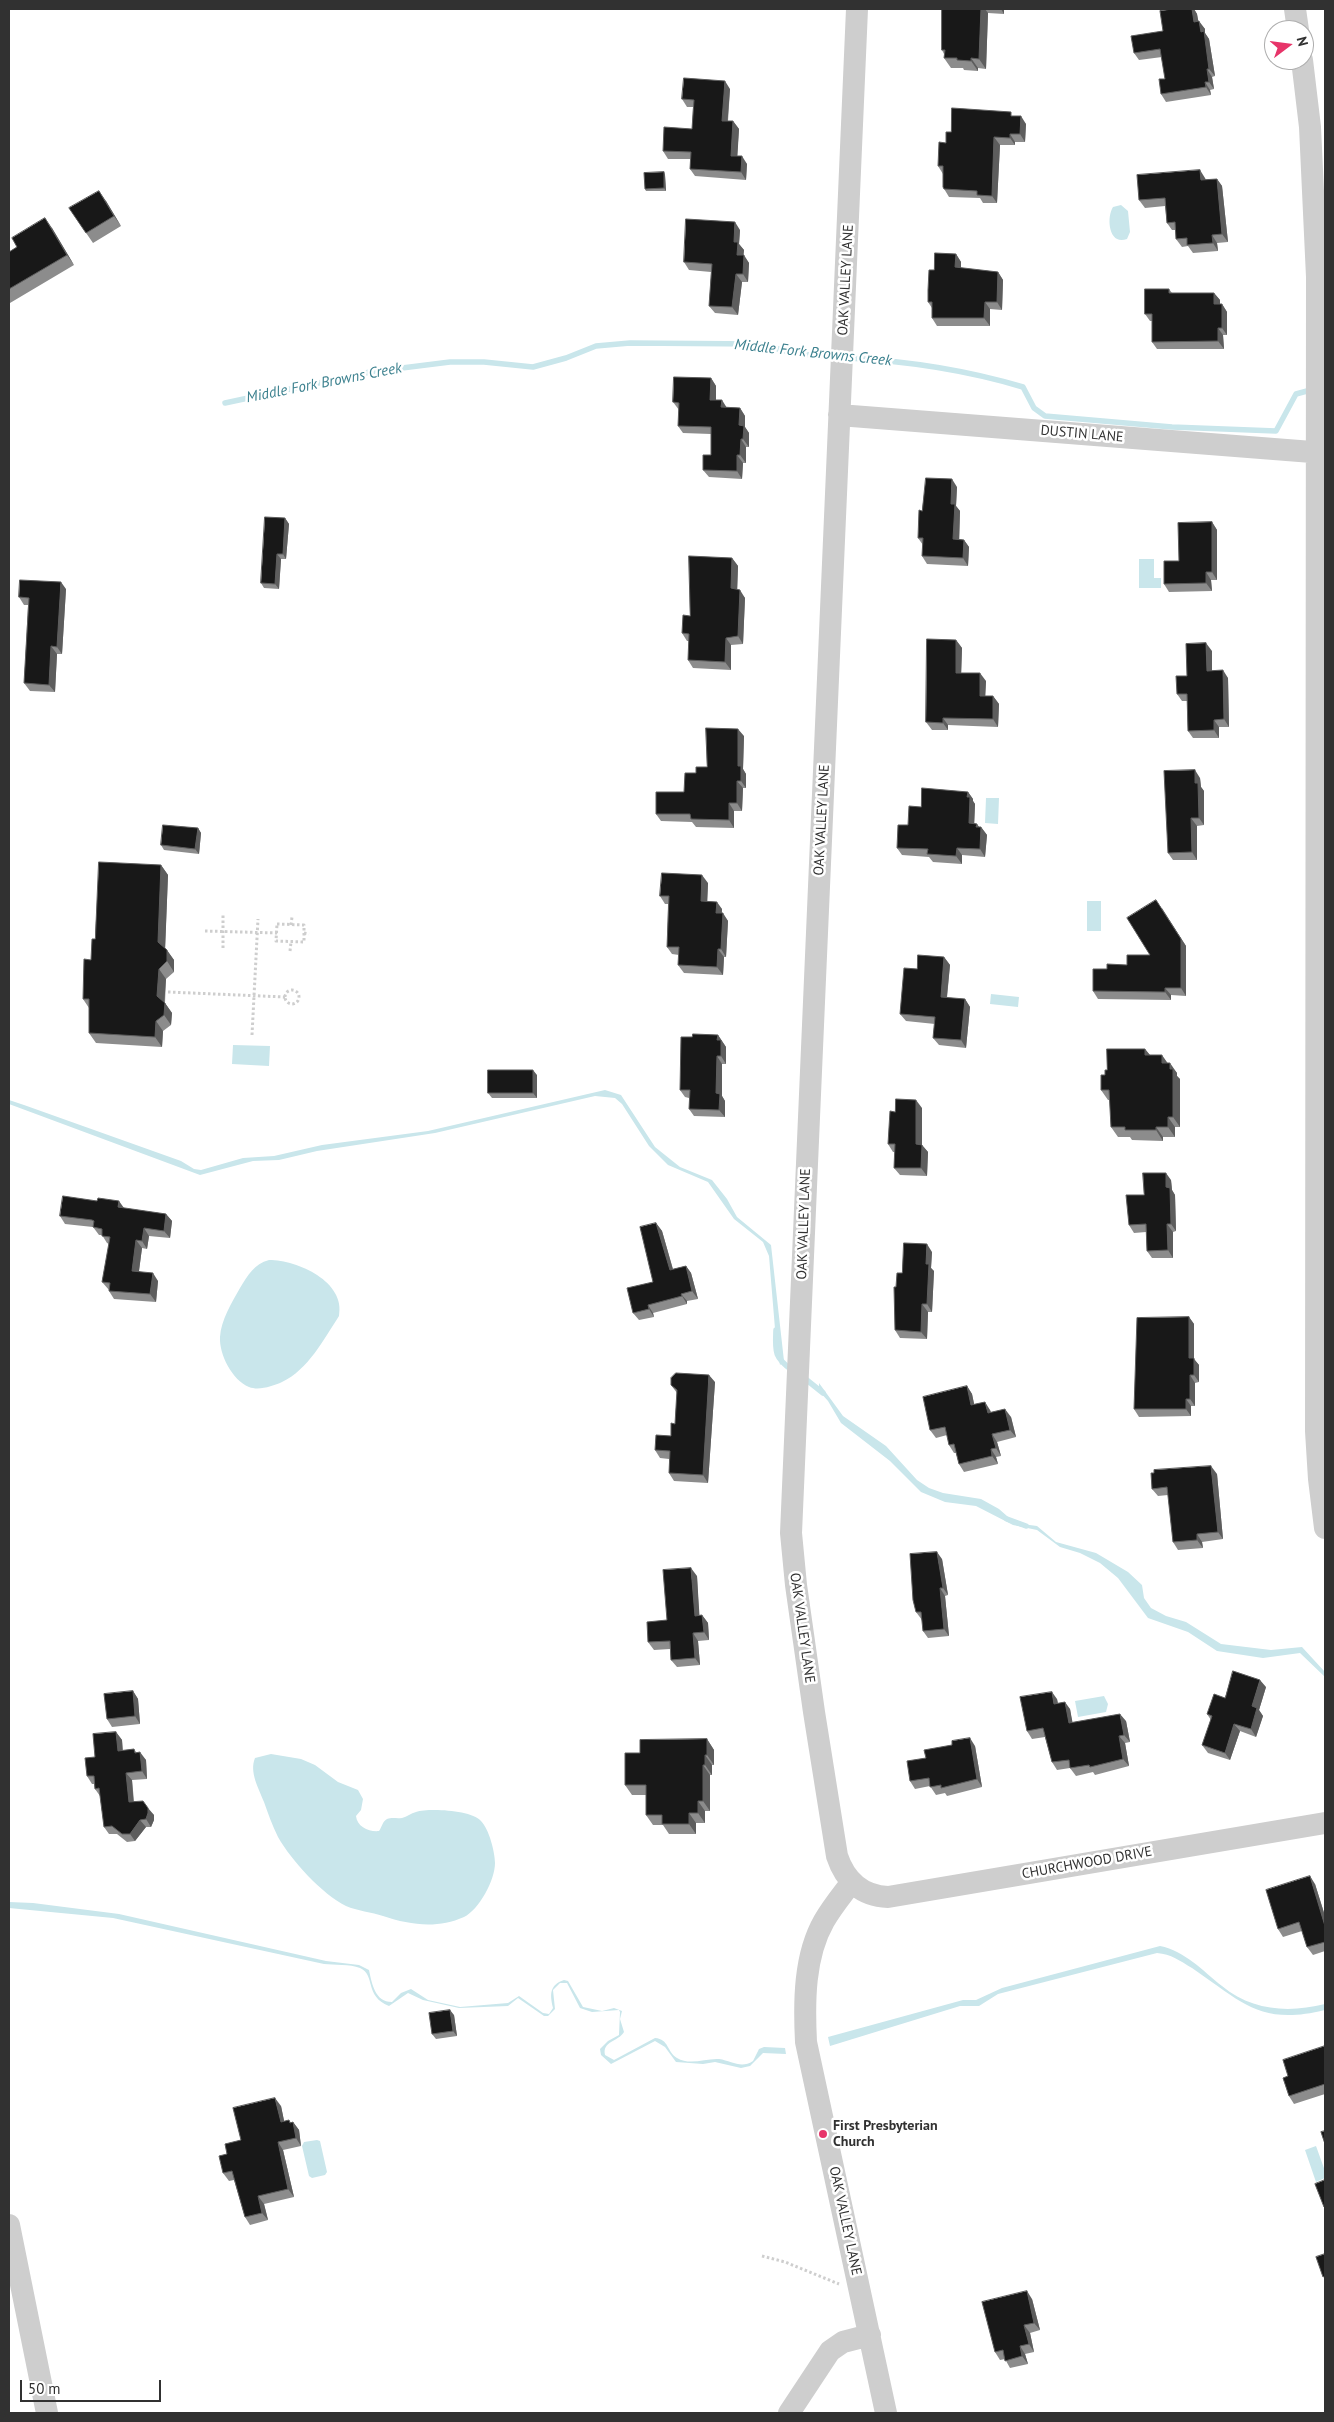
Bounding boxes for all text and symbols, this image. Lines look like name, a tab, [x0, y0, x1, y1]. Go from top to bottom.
north arrow	[1264, 20, 1314, 70]
text: N	[1293, 35, 1312, 48]
street label: OAK VALLEY LANE	[835, 224, 857, 336]
water label: Middle Fork Browns Creek	[734, 336, 892, 370]
water label: Middle Fork Browns Creek	[245, 359, 403, 407]
street label: DUSTIN LANE	[1040, 422, 1124, 446]
street label: OAK VALLEY LANE	[811, 764, 833, 876]
street label: OAK VALLEY LANE	[794, 1168, 814, 1280]
street label: OAK VALLEY LANE	[786, 1572, 818, 1684]
street label: CHURCHWOOD DRIVE	[1021, 1843, 1153, 1883]
place label: First Presbyterian Church	[833, 2118, 938, 2150]
marker: First Presbyterian Church	[817, 2128, 829, 2140]
street label: OAK VALLEY LANE	[825, 2165, 865, 2277]
scale bar	[22, 2370, 164, 2402]
text: 50 m	[28, 2379, 61, 2398]

